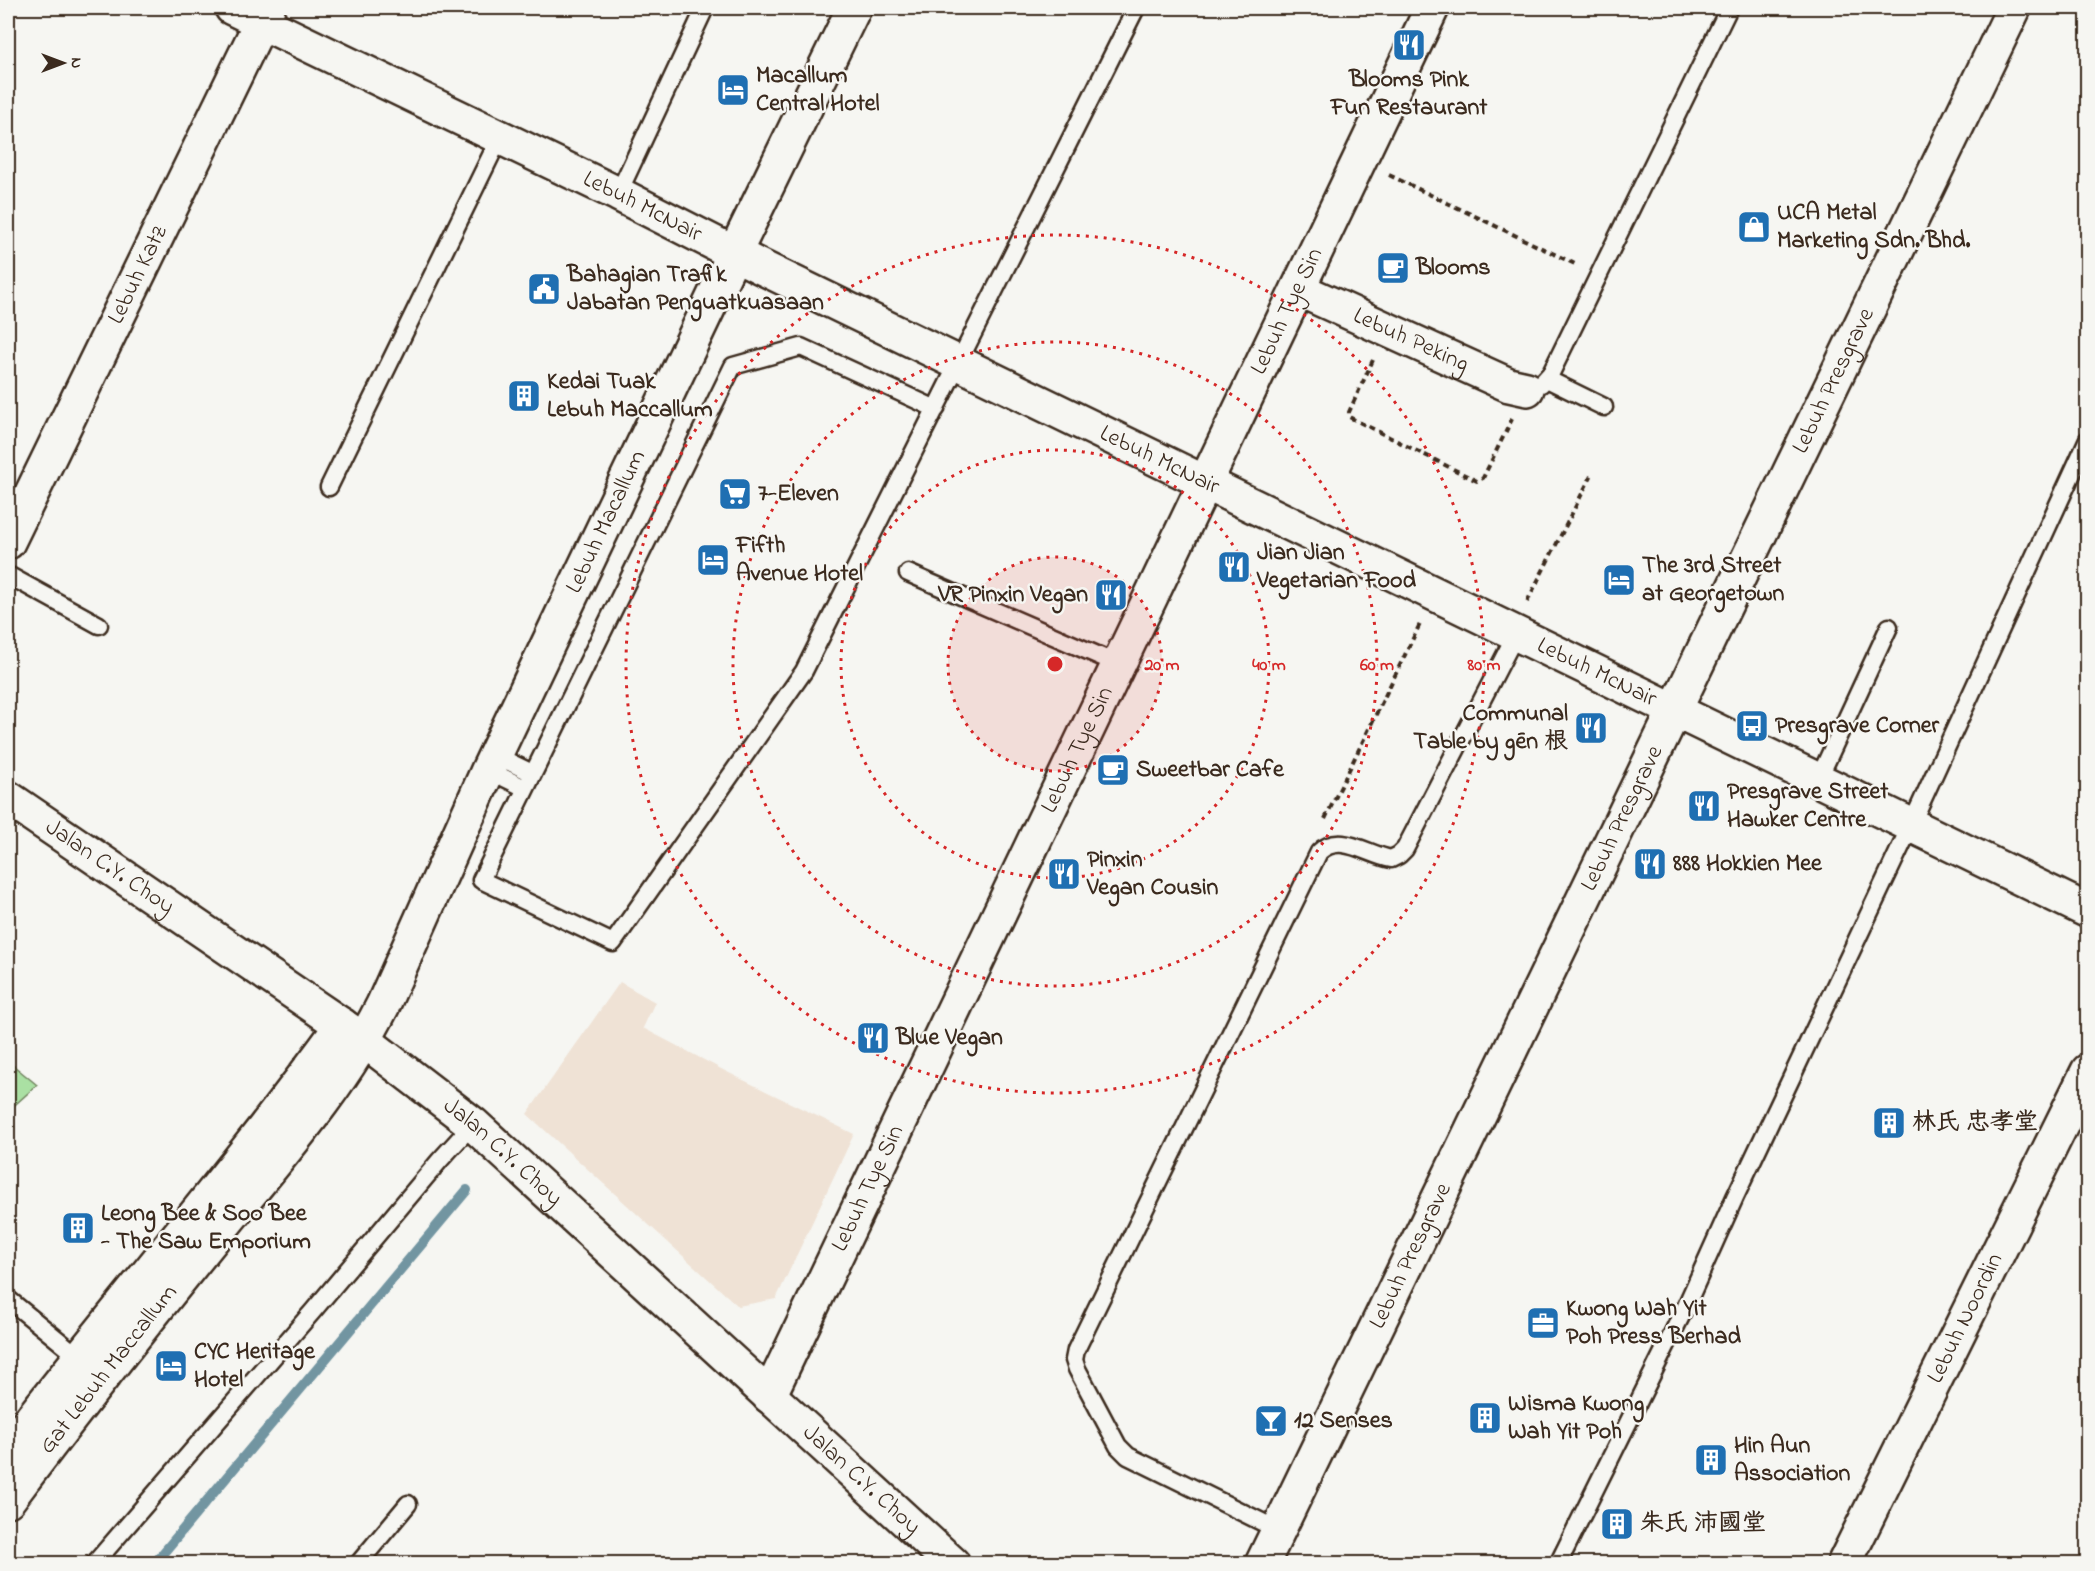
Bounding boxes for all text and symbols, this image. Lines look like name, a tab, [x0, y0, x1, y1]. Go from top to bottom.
restaurant icon: Blooms Pink Fun Restaurant	[1391, 27, 1427, 63]
north arrow	[33, 33, 93, 93]
text: N	[64, 58, 88, 69]
place label: Macallum Central Hotel	[756, 59, 880, 122]
place label: Blooms Pink Fun Restaurant	[1330, 63, 1488, 126]
hotel icon: Macallum Central Hotel	[715, 72, 751, 108]
street label: Lebuh McNair	[577, 162, 709, 252]
place label: UCA Metal Marketing Sdn. Bhd.	[1777, 196, 1970, 260]
shop icon: UCA Metal Marketing Sdn. Bhd.	[1736, 209, 1772, 245]
street label: Lebuh Katz	[99, 219, 177, 330]
street label: Lebuh Tye Sin	[1242, 242, 1332, 381]
cafe icon: Blooms	[1375, 250, 1411, 286]
place label: Blooms	[1415, 251, 1491, 286]
place label: Bahagian Trafik Jabatan Penguatkuasaan	[566, 258, 824, 322]
public building icon: Bahagian Trafik Jabatan Penguatkuasaan	[526, 271, 562, 307]
street label: Lebuh Peking	[1347, 299, 1475, 382]
street label: Lebuh Presgrave	[1784, 302, 1884, 460]
place label: Kedai Tuak Lebuh Maccallum	[547, 365, 713, 428]
building icon: Kedai Tuak Lebuh Maccallum	[506, 378, 542, 414]
street label: Lebuh McNair	[1094, 416, 1226, 505]
street label: Lebuh Macallum	[557, 444, 655, 599]
supermarket icon: 7-Eleven	[717, 476, 753, 512]
place label: 7-Eleven	[758, 477, 839, 512]
place label: Fifth Avenue Hotel	[735, 529, 863, 592]
place label: Jian Jian Vegetarian Food	[1256, 536, 1417, 600]
hotel icon: Fifth Avenue Hotel	[695, 542, 731, 578]
restaurant icon: Jian Jian Vegetarian Food	[1216, 549, 1252, 585]
place label: The 3rd Street at Georgetown	[1642, 549, 1785, 613]
hotel icon: The 3rd Street at Georgetown	[1601, 562, 1637, 598]
restaurant icon: VR Pinxin Vegan	[1093, 577, 1129, 613]
place label: VR Pinxin Vegan	[937, 578, 1088, 614]
street label: Lebuh McNair	[1531, 629, 1663, 717]
text: 20 m	[1143, 653, 1180, 679]
text: 40 m	[1252, 653, 1286, 679]
text: 60 m	[1360, 653, 1394, 679]
text: 80 m	[1467, 653, 1501, 679]
centre of rings	[1045, 654, 1065, 674]
street label: Lebuh Tye Sin	[1032, 681, 1123, 819]
place label: Communal Table by gēn 根	[1413, 697, 1568, 761]
bus stop icon: Presgrave Corner	[1734, 708, 1770, 744]
place label: Presgrave Corner	[1775, 709, 1939, 745]
restaurant icon: Communal Table by gēn 根	[1573, 710, 1609, 746]
street label: Lebuh Presgrave	[1572, 739, 1673, 897]
cafe icon: Sweetbar Cafe	[1095, 752, 1131, 788]
place label: Sweetbar Cafe	[1136, 753, 1285, 788]
place label: Presgrave Street Hawker Centre	[1727, 775, 1889, 838]
restaurant icon: Presgrave Street Hawker Centre	[1686, 788, 1722, 824]
street label: Jalan C.Y. Choy	[38, 811, 182, 925]
place label: Pinxin Vegan Cousin	[1086, 843, 1218, 907]
restaurant icon: 888 Hokkien Mee	[1632, 846, 1668, 882]
place label: 888 Hokkien Mee	[1672, 847, 1823, 882]
restaurant icon: Pinxin Vegan Cousin	[1046, 856, 1082, 892]
restaurant icon: Blue Vegan	[855, 1020, 891, 1056]
place label: Blue Vegan	[895, 1021, 1003, 1057]
street label: Jalan C.Y. Choy	[435, 1089, 570, 1216]
building icon: 林氏 忠孝堂	[1871, 1105, 1907, 1141]
place label: 林氏 忠孝堂	[1912, 1106, 2038, 1141]
street label: Lebuh Tye Sin	[823, 1119, 913, 1258]
street label: Lebuh Presgrave	[1361, 1177, 1461, 1335]
place label: Leong Bee & Soo Bee - The Saw Emporium	[100, 1197, 311, 1260]
building icon: Leong Bee & Soo Bee - The Saw Emporium	[60, 1210, 96, 1246]
street label: Lebuh Noordin	[1918, 1247, 2013, 1390]
street label: Gat Lebuh Maccallum	[31, 1277, 187, 1462]
place label: Kwong Wah Yit Poh Press Berhad	[1566, 1292, 1741, 1355]
office icon: Kwong Wah Yit Poh Press Berhad	[1525, 1305, 1561, 1341]
place label: CYC Heritage Hotel	[194, 1335, 316, 1398]
hotel icon: CYC Heritage Hotel	[153, 1348, 189, 1384]
place label: Wisma Kwong Wah Yit Poh	[1508, 1387, 1644, 1450]
building icon: Wisma Kwong Wah Yit Poh	[1467, 1400, 1503, 1436]
bar icon: 12 Senses	[1253, 1403, 1289, 1439]
place label: 12 Senses	[1294, 1404, 1393, 1439]
street label: Jalan C.Y. Choy	[794, 1416, 929, 1544]
place label: Hin Aun Association	[1734, 1429, 1850, 1492]
building icon: Hin Aun Association	[1693, 1442, 1729, 1478]
building icon: 朱氏 沛國堂	[1599, 1506, 1635, 1542]
place label: 朱氏 沛國堂	[1640, 1507, 1766, 1542]

